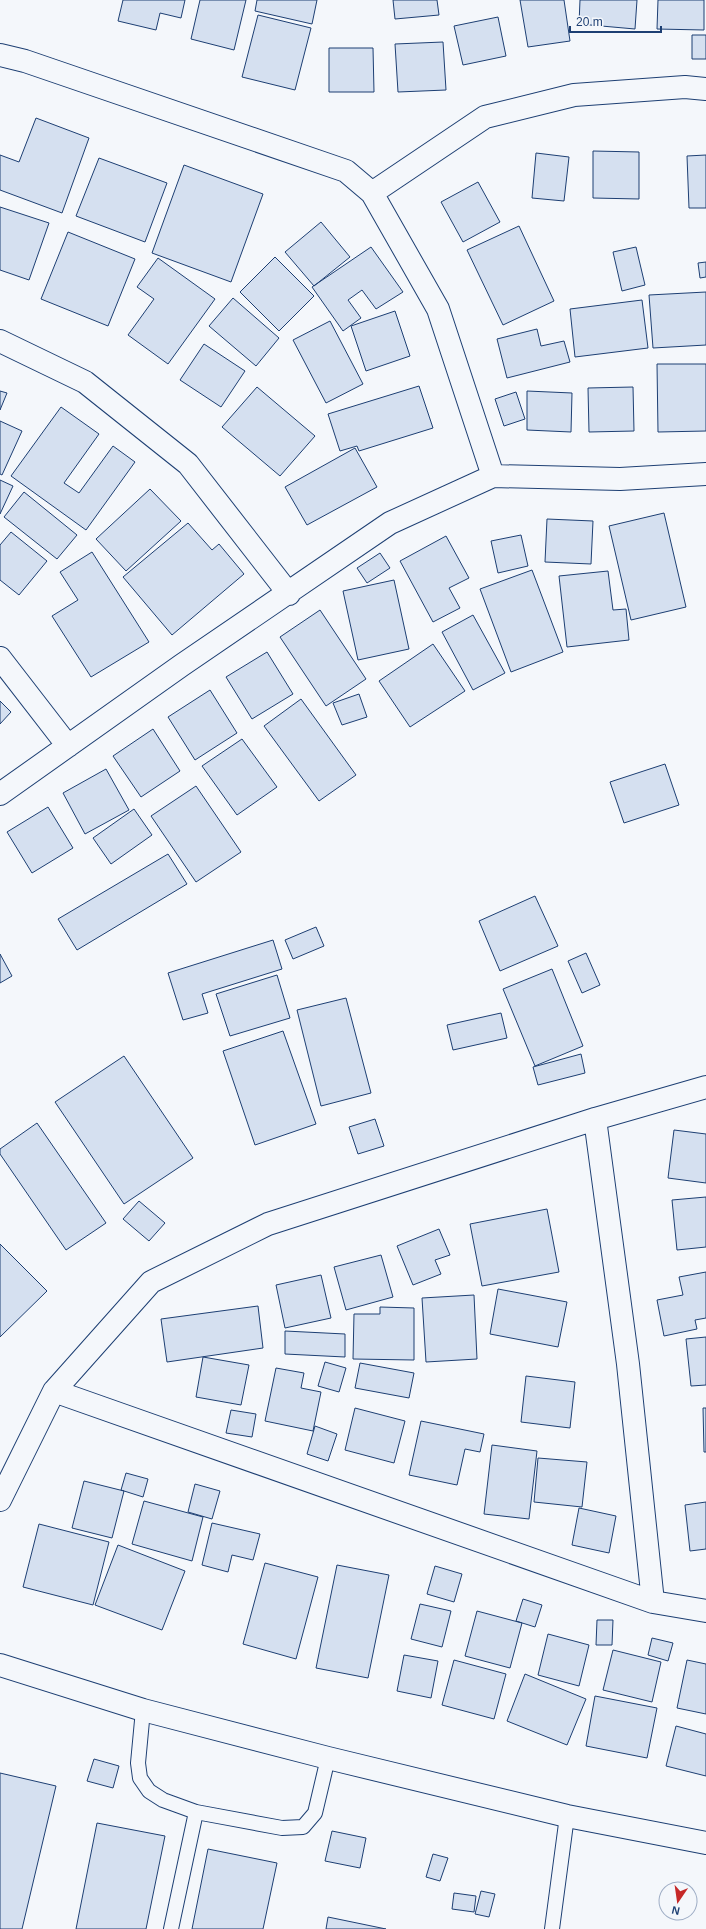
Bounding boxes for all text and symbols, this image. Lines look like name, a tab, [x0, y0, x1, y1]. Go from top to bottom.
scale bar	[570, 8, 661, 34]
text: 20 m	[576, 15, 603, 29]
north arrow	[658, 1881, 698, 1921]
text: N	[670, 1904, 681, 1917]

